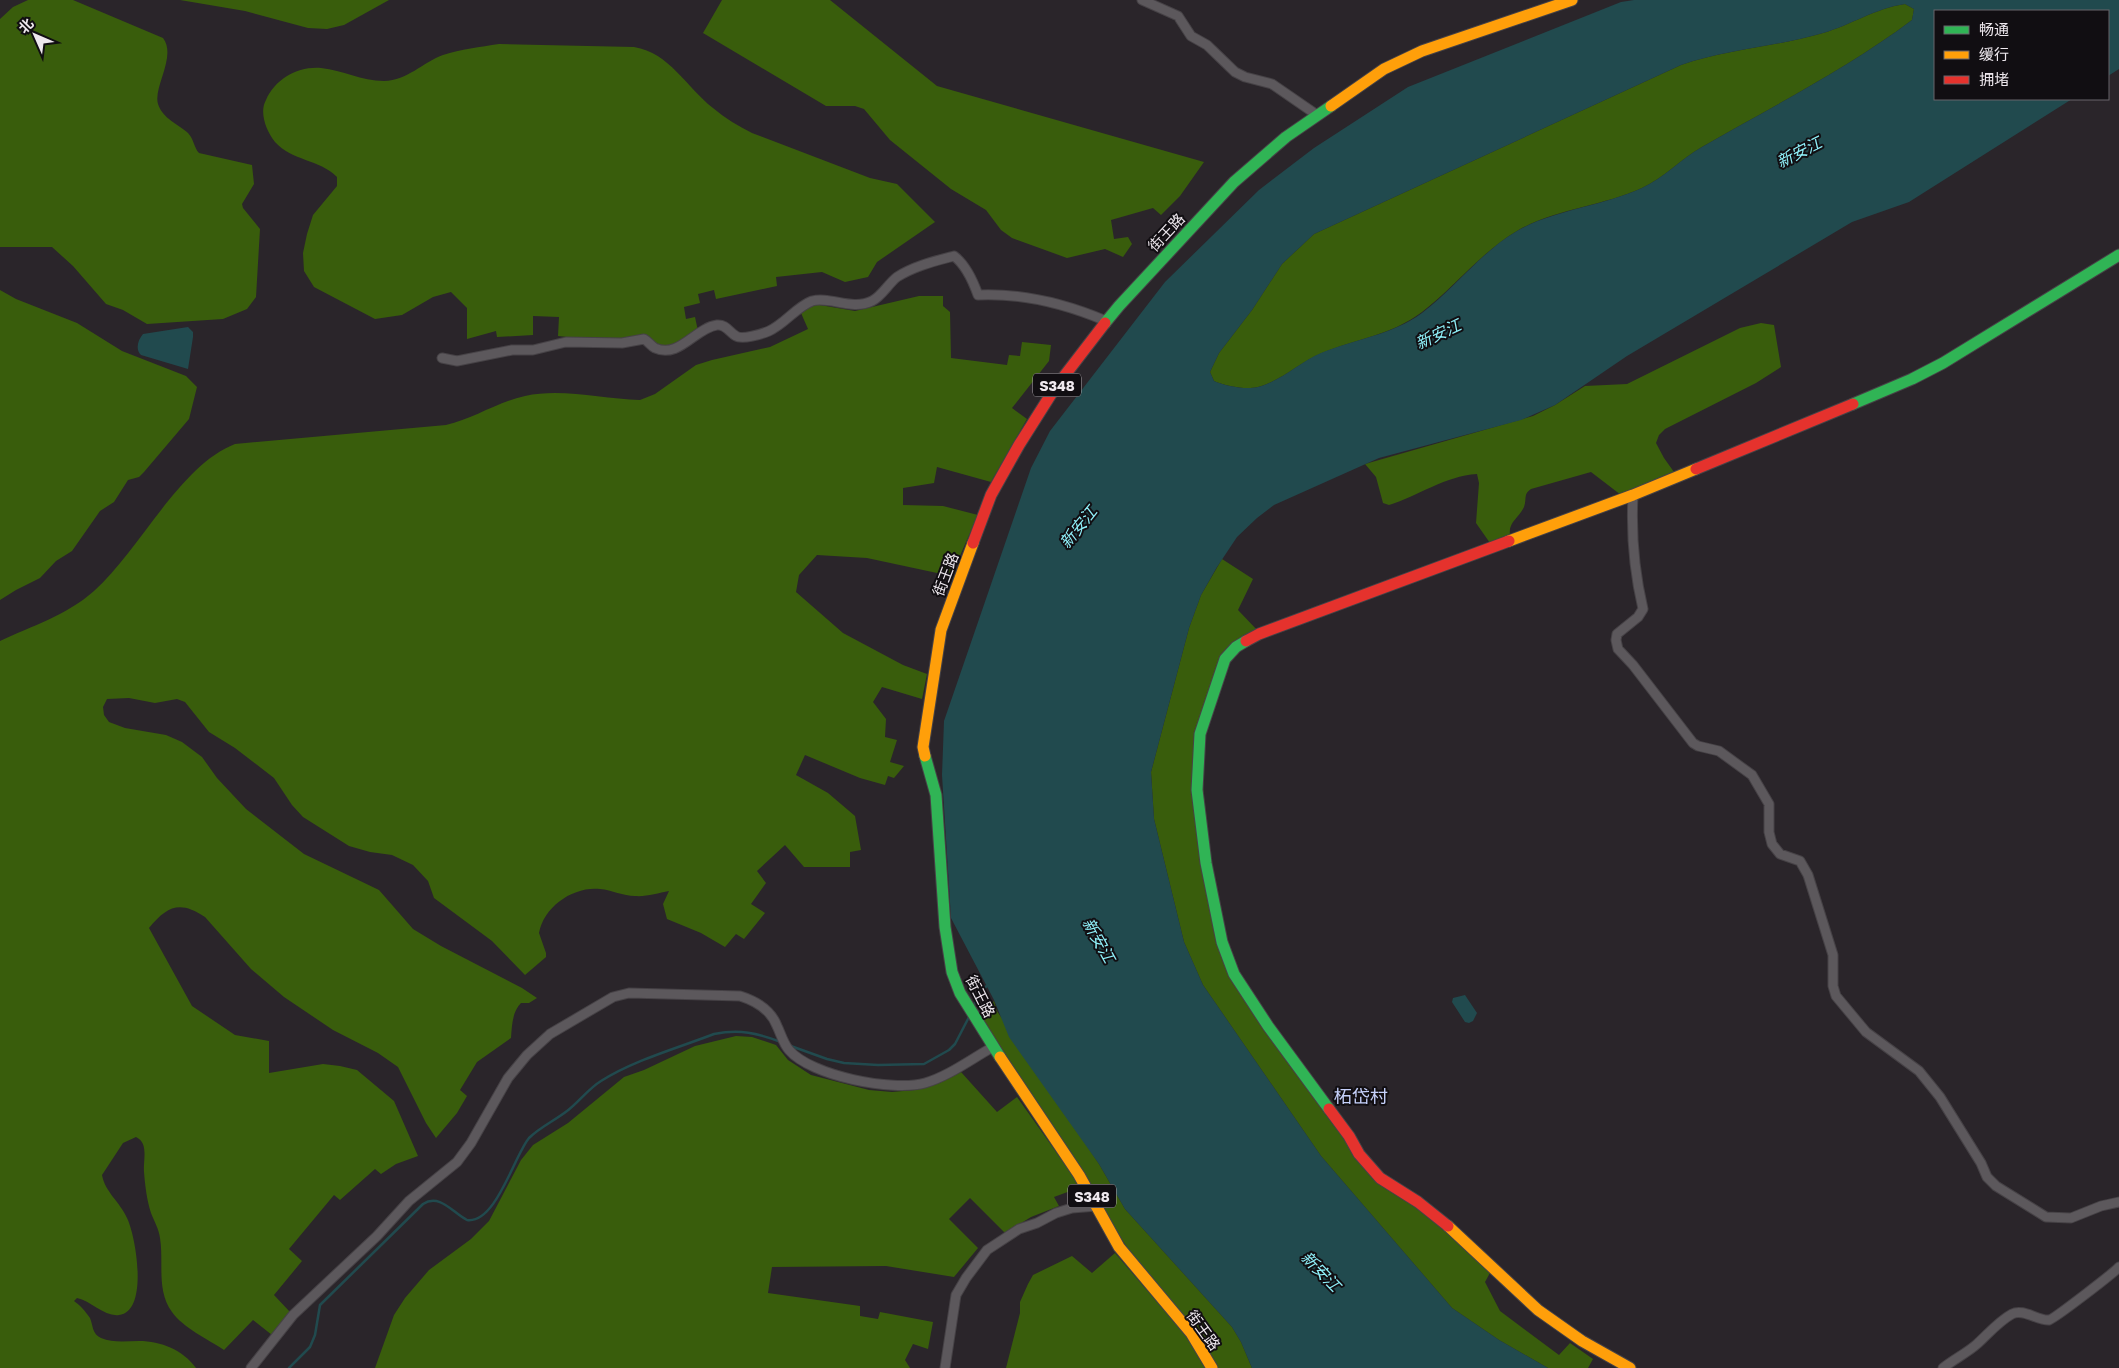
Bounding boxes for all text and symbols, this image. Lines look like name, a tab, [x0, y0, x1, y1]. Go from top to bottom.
north arrow	[10, 10, 60, 60]
legend	[1934, 10, 2109, 100]
text: 北	[14, 14, 36, 36]
text: 畅通	[1979, 20, 2009, 38]
text: 缓行	[1979, 45, 2009, 63]
text: 拥堵	[1979, 70, 2009, 88]
water label: 新安江	[1773, 131, 1827, 172]
street label: 街王路	[1144, 209, 1188, 255]
water label: 新安江	[1412, 314, 1466, 353]
road number: S348	[1033, 374, 1081, 396]
water label: 新安江	[1055, 501, 1102, 552]
street label: 街王路	[929, 550, 961, 598]
water label: 新安江	[1079, 914, 1120, 968]
street label: 街王路	[963, 972, 999, 1020]
district label: 柘岱村	[1334, 1085, 1388, 1107]
road number: S348	[1068, 1184, 1116, 1208]
water label: 新安江	[1297, 1247, 1346, 1297]
street label: 街王路	[1183, 1307, 1225, 1353]

